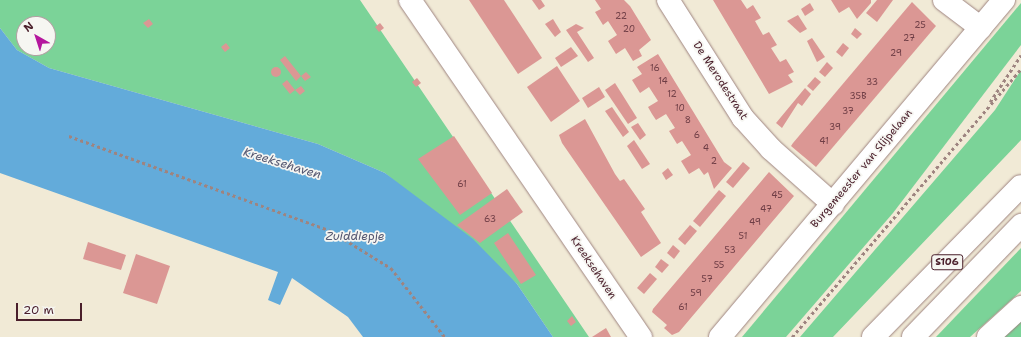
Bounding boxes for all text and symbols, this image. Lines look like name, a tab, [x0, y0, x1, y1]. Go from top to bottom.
house number: 22	[615, 11, 627, 21]
north arrow	[16, 16, 56, 56]
text: N	[21, 18, 37, 36]
house number: 25	[914, 20, 926, 30]
house number: 20	[623, 24, 635, 34]
house number: 27	[903, 33, 915, 43]
street label: De Merodestraat	[690, 39, 750, 123]
house number: 29	[890, 48, 902, 58]
house number: 16	[650, 63, 660, 73]
house number: 14	[658, 76, 668, 86]
house number: 33	[866, 77, 878, 87]
house number: 12	[667, 89, 677, 99]
house number: 35B	[850, 91, 866, 101]
house number: 10	[675, 103, 685, 113]
house number: 37	[842, 106, 854, 116]
street label: Burgemeester van Slijpelaan	[808, 107, 916, 231]
house number: 8	[685, 115, 691, 125]
house number: 39	[829, 122, 841, 132]
house number: 6	[694, 130, 700, 140]
house number: 41	[819, 136, 829, 146]
house number: 4	[703, 143, 709, 153]
water label: Kreeksehaven	[241, 145, 323, 183]
house number: 2	[711, 156, 717, 166]
house number: 61	[457, 179, 467, 189]
house number: 45	[771, 190, 783, 200]
house number: 47	[760, 204, 772, 214]
house number: 63	[484, 214, 496, 224]
house number: 49	[749, 217, 761, 227]
water label: Zuiddiepje	[325, 230, 385, 244]
house number: 51	[739, 231, 747, 241]
street label: Kreeksehaven	[567, 234, 619, 302]
house number: 53	[724, 245, 736, 255]
road number: S106	[931, 254, 963, 270]
house number: 55	[714, 260, 724, 270]
house number: 57	[701, 274, 713, 284]
house number: 59	[690, 288, 702, 298]
scale bar	[18, 295, 84, 321]
text: 20 m	[23, 302, 54, 318]
house number: 61	[678, 302, 688, 312]

